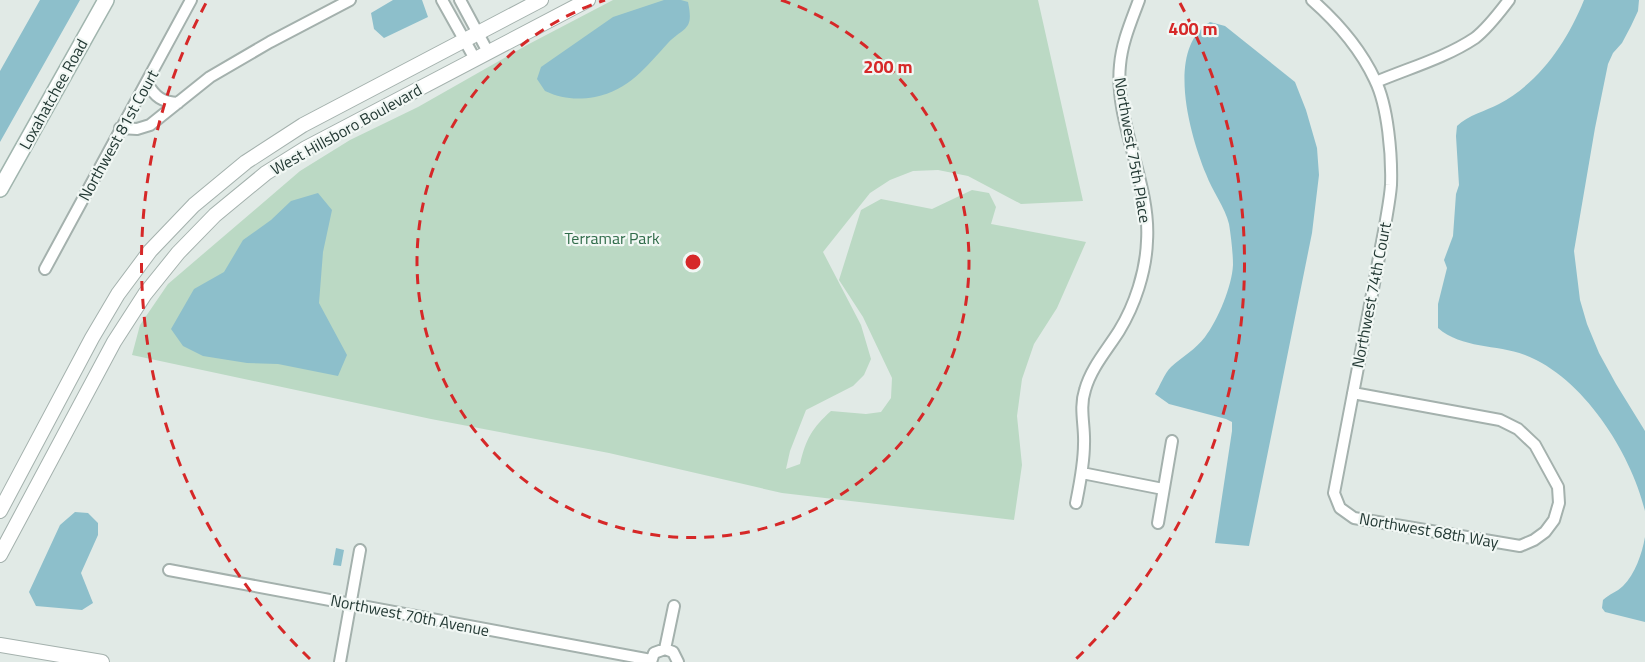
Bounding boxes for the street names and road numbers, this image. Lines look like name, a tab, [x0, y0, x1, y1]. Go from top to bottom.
street label: Loxahatchee Road	[13, 34, 93, 154]
street label: Northwest 81st Court	[72, 65, 164, 205]
street label: Northwest 75th Place	[1108, 75, 1158, 225]
street label: West Hillsboro Boulevard	[266, 77, 426, 181]
street label: Northwest 74th Court	[1345, 220, 1397, 370]
street label: Northwest 68th Way	[1358, 506, 1501, 554]
street label: Northwest 70th Avenue	[329, 588, 491, 642]

